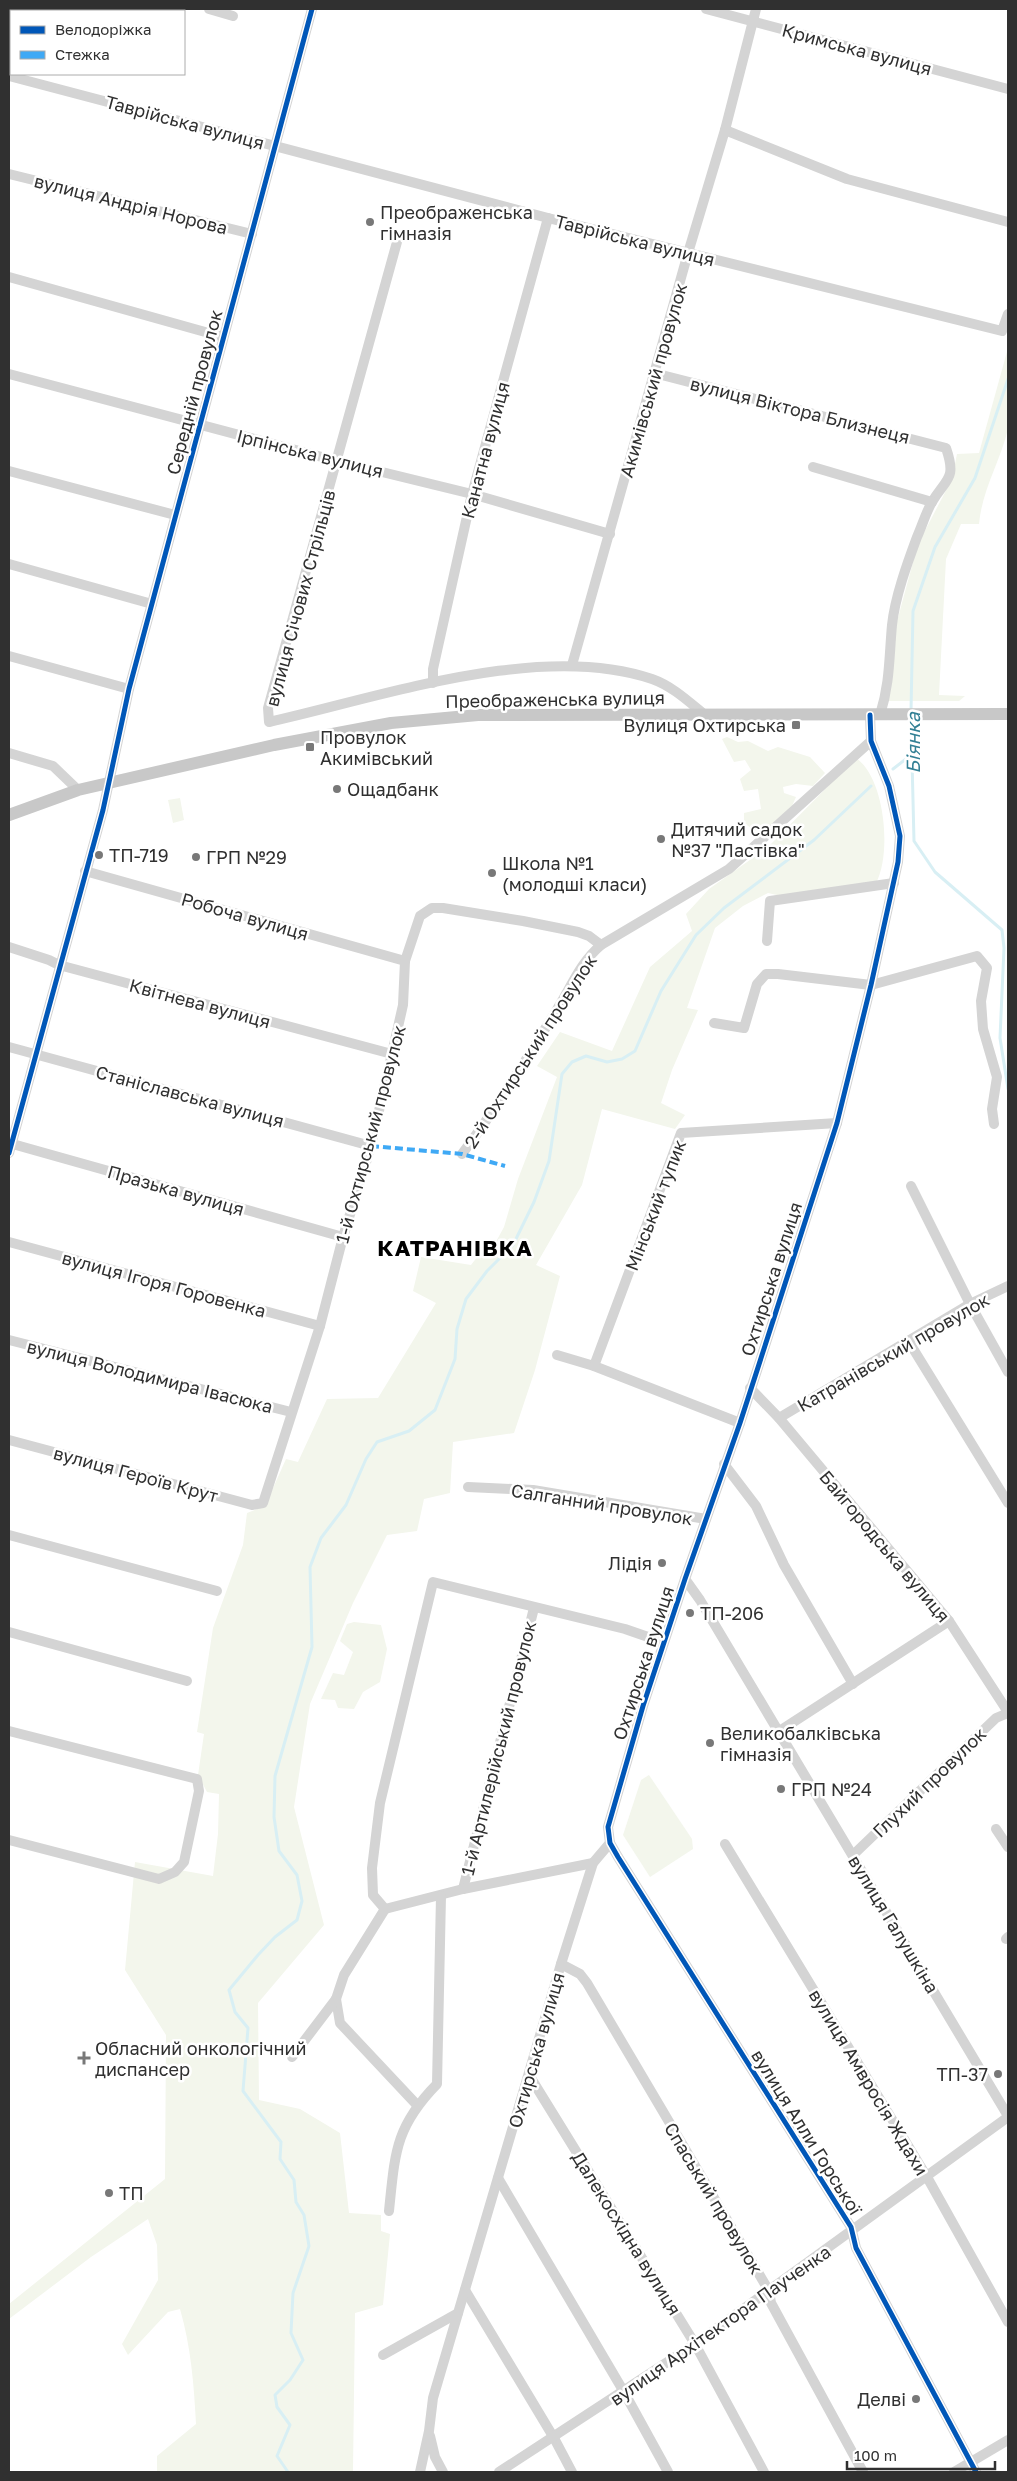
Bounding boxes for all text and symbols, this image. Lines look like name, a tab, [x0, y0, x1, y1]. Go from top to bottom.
legend	[10, 10, 185, 75]
street label: Кримська вулиця	[780, 18, 934, 80]
text: Велодоріжка	[55, 20, 152, 38]
text: Стежка	[55, 45, 110, 63]
street label: Таврійська вулиця	[103, 90, 267, 154]
street label: вулиця Андрія Норова	[32, 169, 230, 239]
place label: Преображенська гімназія	[380, 201, 533, 244]
street label: Таврійська вулиця	[553, 210, 717, 270]
marker: Преображенська гімназія	[364, 216, 376, 228]
street label: Акимівський провулок	[615, 280, 691, 480]
street label: Середній провулок	[161, 307, 227, 477]
street label: вулиця Віктора Близнеця	[688, 372, 912, 448]
street label: Канатна вулиця	[456, 379, 514, 521]
street label: Ірпінська вулиця	[235, 424, 385, 482]
street label: вулиця Січових Стрільців	[260, 487, 340, 709]
street label: Преображенська вулиця	[445, 686, 665, 712]
water label: Біянка	[901, 711, 924, 774]
place label: Вулиця Охтирська	[623, 714, 786, 736]
marker: Вулиця Охтирська	[790, 719, 802, 731]
place label: Провулок Акимівський	[320, 726, 433, 769]
marker: Провулок Акимівський	[304, 741, 316, 753]
place label: Ощадбанк	[347, 778, 439, 800]
marker: Ощадбанк	[331, 783, 343, 795]
place label: Дитячий садок №37 "Ластівка"	[671, 818, 805, 861]
marker: Дитячий садок №37 "Ластівка"	[655, 833, 667, 845]
place label: ТП-719	[109, 844, 169, 866]
place label: ГРП №29	[206, 846, 287, 868]
marker: ТП-719	[93, 849, 105, 861]
marker: ГРП №29	[190, 851, 202, 863]
place label: Школа №1 (молодші класи)	[502, 852, 647, 895]
marker: Школа №1 (молодші класи)	[486, 867, 498, 879]
street label: Робоча вулиця	[179, 887, 311, 945]
street label: 2-й Охтирський провулок	[459, 950, 601, 1152]
street label: Квітнева вулиця	[127, 974, 273, 1032]
street label: 1-й Охтирський провулок	[330, 1023, 410, 1245]
street label: Станіславська вулиця	[93, 1060, 287, 1132]
street label: Мінський тупик	[620, 1136, 690, 1274]
street label: Празька вулиця	[105, 1160, 247, 1220]
street label: Охтирська вулиця	[736, 1199, 806, 1359]
district label: КАТРАНІВКА	[377, 1234, 533, 1261]
street label: вулиця Ігоря Горовенка	[60, 1246, 268, 1322]
street label: Катранівський провулок	[793, 1288, 993, 1416]
street label: вулиця Володимира Івасюка	[25, 1335, 275, 1417]
street label: вулиця Героїв Крут	[51, 1441, 221, 1507]
street label: Байгородська вулиця	[815, 1466, 955, 1626]
street label: Салганний провулок	[510, 1479, 694, 1529]
place label: Лідія	[608, 1552, 652, 1574]
marker: Лідія	[656, 1557, 668, 1569]
street label: Охтирська вулиця	[608, 1583, 678, 1743]
place label: ТП-206	[700, 1602, 764, 1624]
marker: ТП-206	[684, 1607, 696, 1619]
street label: 1-й Артилерійський провулок	[456, 1618, 540, 1878]
place label: Великобалківська гімназія	[720, 1722, 881, 1765]
street label: Глухий провулок	[868, 1722, 990, 1842]
marker: Великобалківська гімназія	[704, 1737, 716, 1749]
place label: ГРП №24	[791, 1778, 872, 1800]
marker: ГРП №24	[775, 1783, 787, 1795]
street label: вулиця Галушкіна	[844, 1851, 944, 1997]
street label: Охтирська вулиця	[503, 1970, 569, 2130]
street label: вулиця Амвросія Ждахи	[805, 1985, 933, 2179]
place label: Обласний онкологічний диспансер	[95, 2037, 307, 2080]
street label: вулиця Алли Горської	[747, 2045, 868, 2220]
marker: Обласний онкологічний диспансер	[77, 2051, 91, 2065]
place label: ТП-37	[936, 2063, 988, 2085]
marker: ТП-37	[992, 2068, 1004, 2080]
street label: Спаський провулок	[660, 2118, 768, 2278]
street label: Далекосхідна вулиця	[568, 2147, 686, 2319]
place label: ТП	[119, 2182, 144, 2204]
marker: ТП	[103, 2187, 115, 2199]
street label: вулиця Архітектора Паученка	[605, 2240, 835, 2410]
place label: Делві	[857, 2388, 906, 2410]
marker: Делві	[910, 2393, 922, 2405]
scale bar	[847, 2438, 994, 2470]
text: 100 m	[854, 2446, 897, 2464]

